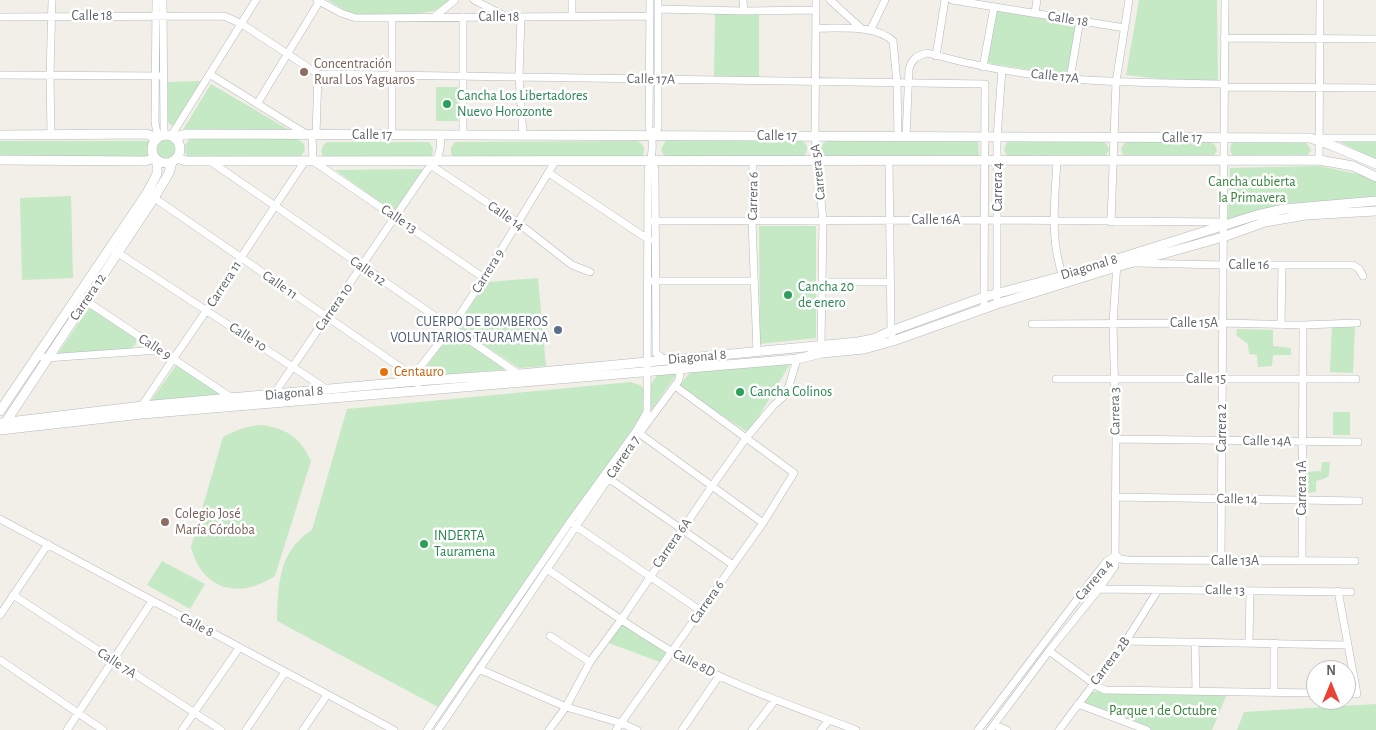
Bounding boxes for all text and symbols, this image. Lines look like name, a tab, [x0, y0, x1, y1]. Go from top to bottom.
street label: Calle 18	[72, 8, 112, 24]
street label: Calle 18	[1046, 8, 1090, 30]
street label: Calle 18	[479, 9, 519, 25]
place label: Concentración Rural Los Yaguaros	[314, 56, 415, 88]
street label: Calle 17A	[1030, 65, 1080, 87]
marker: Concentración Rural Los Yaguaros	[298, 66, 310, 78]
street label: Calle 17A	[627, 70, 675, 88]
place label: Cancha Los Libertadores Nuevo Horozonte	[457, 88, 588, 120]
marker: Cancha Los Libertadores Nuevo Horozonte	[441, 98, 453, 110]
street label: Calle 17	[352, 127, 392, 143]
street label: Calle 17	[757, 128, 797, 144]
street label: Calle 17	[1162, 130, 1202, 146]
street label: Carrera 5A	[807, 143, 829, 201]
street label: Carrera 4	[990, 163, 1006, 211]
street label: Carrera 6	[744, 171, 762, 221]
park label: Cancha cubierta la Primavera	[1208, 174, 1296, 206]
street label: Calle 14	[484, 197, 528, 235]
street label: Calle 13	[378, 201, 420, 237]
street label: Calle 16A	[912, 212, 960, 228]
street label: Carrera 9	[468, 246, 508, 296]
street label: Diagonal 8	[1059, 250, 1119, 284]
street label: Calle 12	[347, 252, 389, 290]
street label: Calle 16	[1229, 257, 1269, 273]
street label: Carrera 11	[203, 258, 245, 310]
street label: Calle 11	[259, 267, 301, 303]
street label: Carrera 12	[66, 270, 110, 324]
place label: Cancha 20 de enero	[798, 279, 854, 312]
street label: Carrera 10	[312, 280, 356, 334]
marker: Cancha 20 de enero	[782, 289, 794, 301]
place label: CUERPO DE BOMBEROS VOLUNTARIOS TAURAMENA	[390, 314, 548, 347]
street label: Calle 15A	[1170, 315, 1218, 331]
street label: Calle 10	[226, 319, 270, 355]
marker: CUERPO DE BOMBEROS VOLUNTARIOS TAURAMENA	[552, 324, 564, 336]
street label: Calle 9	[135, 330, 175, 364]
street label: Diagonal 8	[667, 346, 727, 368]
place label: Centauro	[394, 364, 444, 380]
marker: Centauro	[378, 366, 390, 378]
street label: Calle 15	[1186, 371, 1226, 387]
street label: Diagonal 8	[264, 382, 324, 404]
place label: Cancha Colinos	[750, 384, 832, 400]
marker: Cancha Colinos	[734, 386, 746, 398]
street label: Carrera 3	[1106, 387, 1124, 435]
street label: Carrera 2	[1214, 404, 1230, 452]
street label: Carrera 7	[603, 432, 643, 482]
street label: Calle 14A	[1242, 432, 1292, 450]
street label: Carrera 1A	[1294, 460, 1310, 516]
street label: Calle 14	[1216, 490, 1258, 508]
place label: Colegio José María Córdoba	[175, 506, 255, 538]
street label: Carrera 6A	[649, 515, 695, 571]
marker: Colegio José María Córdoba	[159, 516, 171, 528]
place label: INDERTA Tauramena	[434, 528, 495, 560]
marker: INDERTA Tauramena	[418, 538, 430, 550]
street label: Calle 13A	[1211, 553, 1259, 569]
street label: Carrera 4	[1072, 556, 1116, 604]
street label: Carrera 6	[686, 577, 728, 627]
street label: Calle 13	[1205, 581, 1245, 599]
street label: Calle 8	[177, 609, 217, 641]
street label: Carrera 2B	[1086, 634, 1134, 688]
street label: Calle 7A	[94, 644, 140, 682]
street label: Calle 8D	[670, 645, 718, 681]
north arrow	[1306, 660, 1356, 710]
text: N	[1326, 664, 1336, 678]
park label: Parque 1 de Octubre	[1109, 703, 1217, 719]

